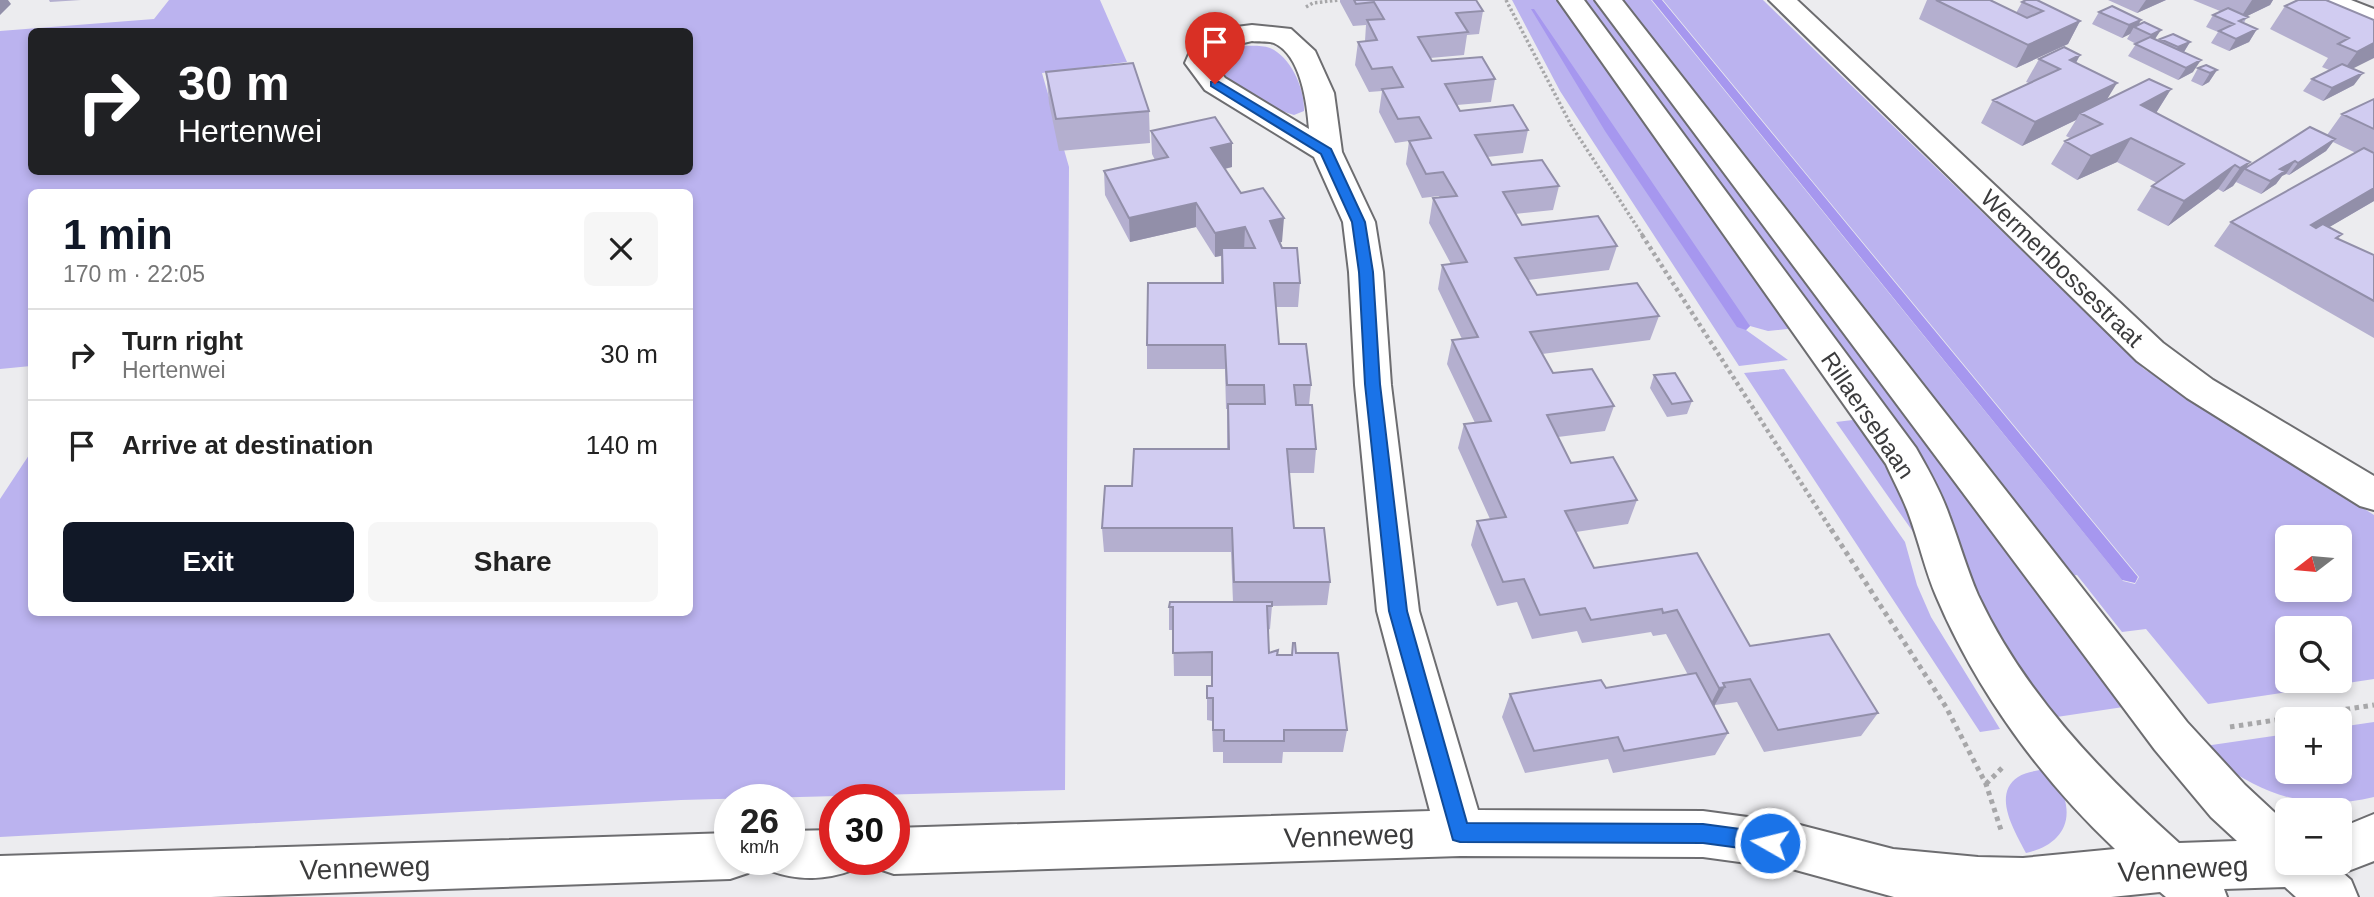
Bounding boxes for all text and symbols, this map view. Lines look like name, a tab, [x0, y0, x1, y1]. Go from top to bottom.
pin	[1185, 12.0, 1245, 84]
icon: arrive	[1196, 23, 1234, 61]
icon: right	[63, 56, 154, 147]
text: 30 m	[178, 56, 290, 110]
text: Hertenwei	[178, 113, 322, 149]
street label: Wermenbossestraat	[1976, 184, 2149, 352]
text: 1 min	[63, 211, 173, 258]
button: close	[584, 212, 658, 286]
text: 170 m · 22:05	[63, 261, 205, 287]
text: Turn right	[122, 326, 243, 356]
icon: right	[63, 336, 101, 374]
text: 30 m	[600, 339, 658, 369]
street label: Rillaersebaan	[1816, 347, 1920, 483]
text: Hertenwei	[122, 357, 226, 383]
icon: arrive	[63, 427, 101, 465]
text: Arrive at destination	[122, 430, 373, 460]
text: 140 m	[586, 430, 658, 460]
button: Exit	[63, 522, 354, 602]
button: Share	[368, 522, 658, 602]
north arrow	[2275, 525, 2352, 602]
map controls	[2275, 525, 2352, 875]
button: search	[2275, 616, 2352, 693]
button: +	[2275, 707, 2352, 784]
speed limit sign: 30	[819, 784, 910, 875]
button: −	[2275, 798, 2352, 875]
text: 26	[740, 801, 779, 840]
position arrow	[1733, 806, 1807, 880]
street label: Venneweg	[1283, 818, 1415, 854]
text: km/h	[740, 837, 779, 857]
street label: Venneweg	[299, 850, 431, 886]
street label: Venneweg	[2117, 850, 2249, 888]

